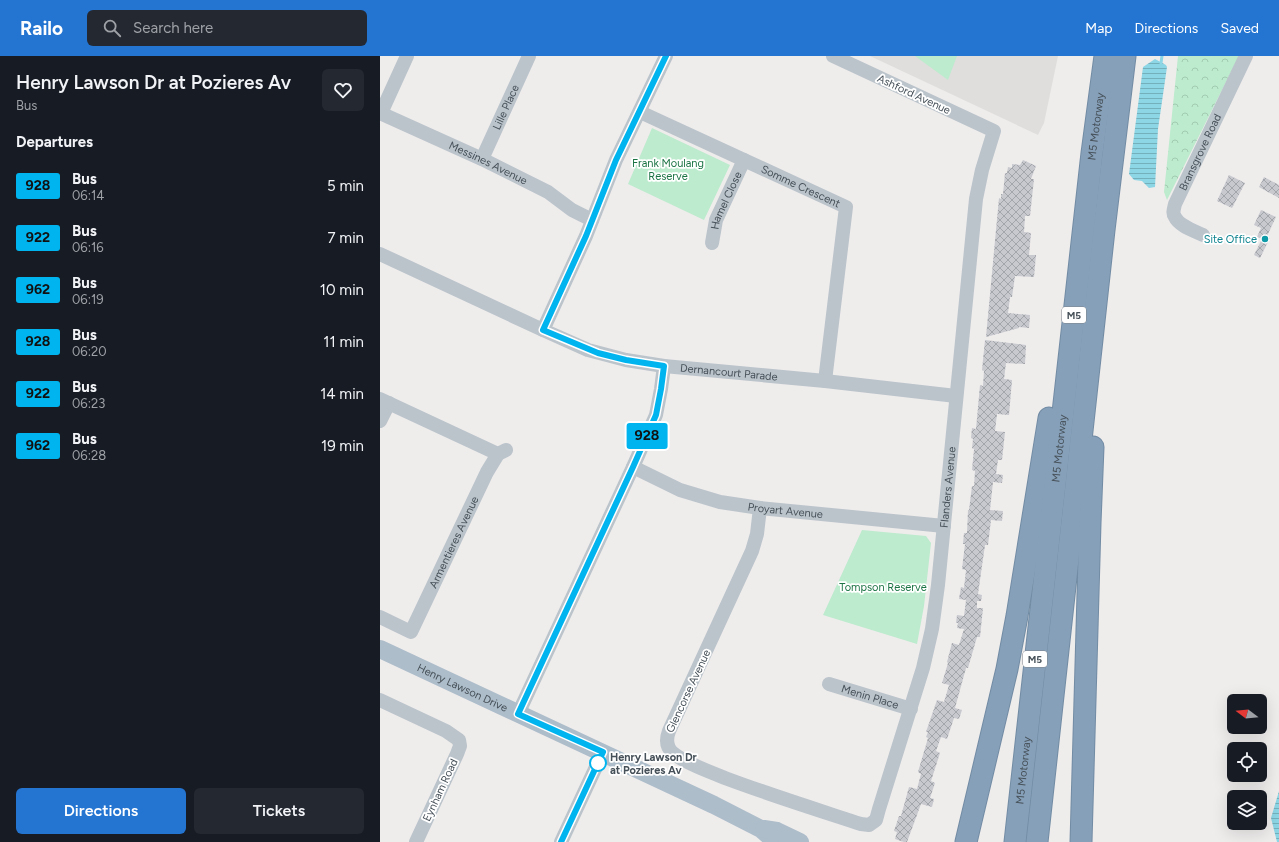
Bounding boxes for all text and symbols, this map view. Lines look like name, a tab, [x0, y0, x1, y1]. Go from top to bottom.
search box	[87, 10, 367, 46]
text: Railo	[20, 17, 63, 40]
icon: search	[101, 17, 123, 39]
text: Search here	[133, 19, 213, 37]
text: Map	[1085, 20, 1113, 37]
text: Directions	[1135, 20, 1198, 37]
text: Saved	[1220, 20, 1259, 37]
button: heart	[322, 69, 364, 111]
text: Henry Lawson Dr at Pozieres Av	[16, 71, 291, 94]
street label: Ashford Avenue	[875, 72, 952, 117]
street label: Lille Place	[490, 83, 522, 132]
street label: M5 Motorway	[1085, 92, 1107, 161]
text: Bus	[16, 98, 37, 113]
street label: Bransgrove Road	[1176, 112, 1224, 193]
text: Departures	[16, 133, 93, 151]
street label: Messines Avenue	[447, 139, 529, 188]
park label: Frank Moulang Reserve	[632, 157, 704, 183]
street label: Somme Crescent	[759, 163, 842, 210]
text: Bus	[72, 170, 97, 188]
street label: Hamel Close	[708, 170, 745, 231]
text: 928	[26, 177, 50, 194]
text: 5 min	[327, 177, 364, 195]
text: 06:14	[72, 188, 104, 203]
text: Bus	[72, 222, 97, 240]
text: 922	[26, 229, 50, 246]
text: 7 min	[328, 229, 364, 247]
place label: Site Office	[1204, 233, 1257, 246]
marker: Site Office	[1260, 234, 1270, 244]
text: 06:16	[72, 240, 104, 255]
text: Bus	[72, 274, 97, 292]
text: 962	[26, 281, 50, 298]
text: 10 min	[320, 281, 364, 299]
text: 06:19	[72, 292, 104, 307]
road number: M5	[1062, 307, 1086, 323]
text: Bus	[72, 326, 97, 344]
text: 928	[26, 333, 50, 350]
text: 11 min	[323, 333, 364, 351]
text: 06:20	[72, 344, 107, 359]
street label: Dernancourt Parade	[679, 362, 778, 384]
text: Bus	[72, 378, 97, 396]
text: 922	[26, 385, 50, 402]
text: 14 min	[320, 385, 364, 403]
text: 06:23	[72, 396, 105, 411]
street label: M5 Motorway	[1049, 414, 1070, 483]
line badge: 928	[624, 423, 670, 449]
text: 928	[635, 427, 659, 444]
text: Bus	[72, 430, 97, 448]
text: 962	[26, 437, 50, 454]
text: 19 min	[321, 437, 364, 455]
street label: Flanders Avenue	[938, 446, 959, 528]
text: 06:28	[72, 448, 106, 463]
street label: Armentieres Avenue	[427, 494, 482, 590]
street label: Proyart Avenue	[747, 500, 823, 521]
park label: Tompson Reserve	[839, 581, 927, 594]
street label: Glencorse Avenue	[664, 648, 713, 735]
road number: M5	[1023, 651, 1047, 667]
street label: Henry Lawson Drive	[415, 661, 510, 715]
street label: Menin Place	[840, 682, 900, 712]
north arrow	[1227, 694, 1267, 734]
map controls	[1227, 694, 1267, 830]
street label: M5 Motorway	[1013, 736, 1034, 805]
button: locate	[1227, 742, 1267, 782]
place label: Henry Lawson Dr at Pozieres Av	[610, 751, 698, 777]
marker: Henry Lawson Dr at Pozieres Av	[589, 754, 607, 772]
street label: Eynham Road	[420, 757, 461, 824]
button: Directions	[16, 788, 186, 834]
button: Tickets	[194, 788, 364, 834]
button: layers	[1227, 790, 1267, 830]

